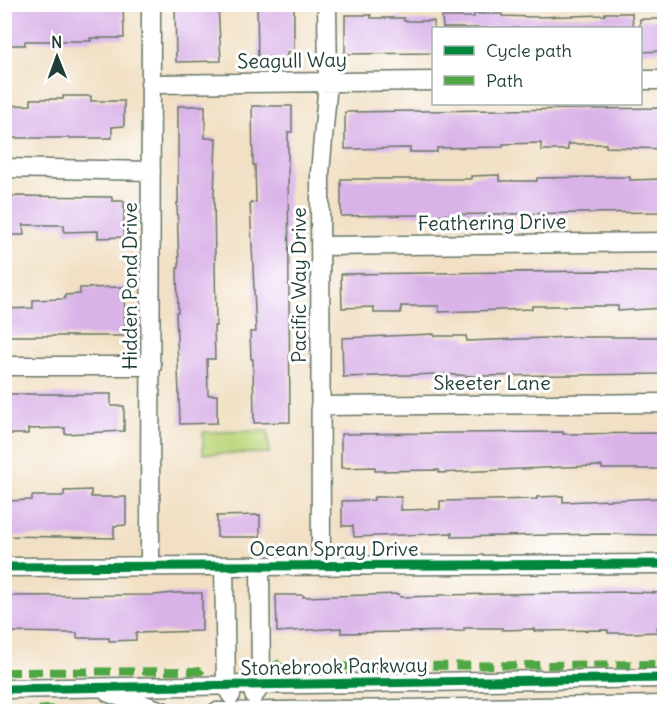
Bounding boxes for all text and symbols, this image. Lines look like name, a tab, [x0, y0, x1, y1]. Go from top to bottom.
north arrow	[27, 27, 87, 87]
legend	[432, 27, 642, 105]
text: N	[51, 32, 62, 52]
text: Cycle path	[486, 39, 572, 62]
street label: Seagull Way	[237, 47, 347, 73]
text: Path	[486, 69, 523, 92]
street label: Hidden Pond Drive	[117, 202, 142, 370]
street label: Pacific Way Drive	[286, 207, 311, 363]
street label: Feathering Drive	[417, 208, 567, 236]
street label: Skeeter Lane	[433, 370, 551, 395]
street label: Ocean Spray Drive	[249, 536, 419, 561]
street label: Stonebrook Parkway	[240, 652, 428, 680]

